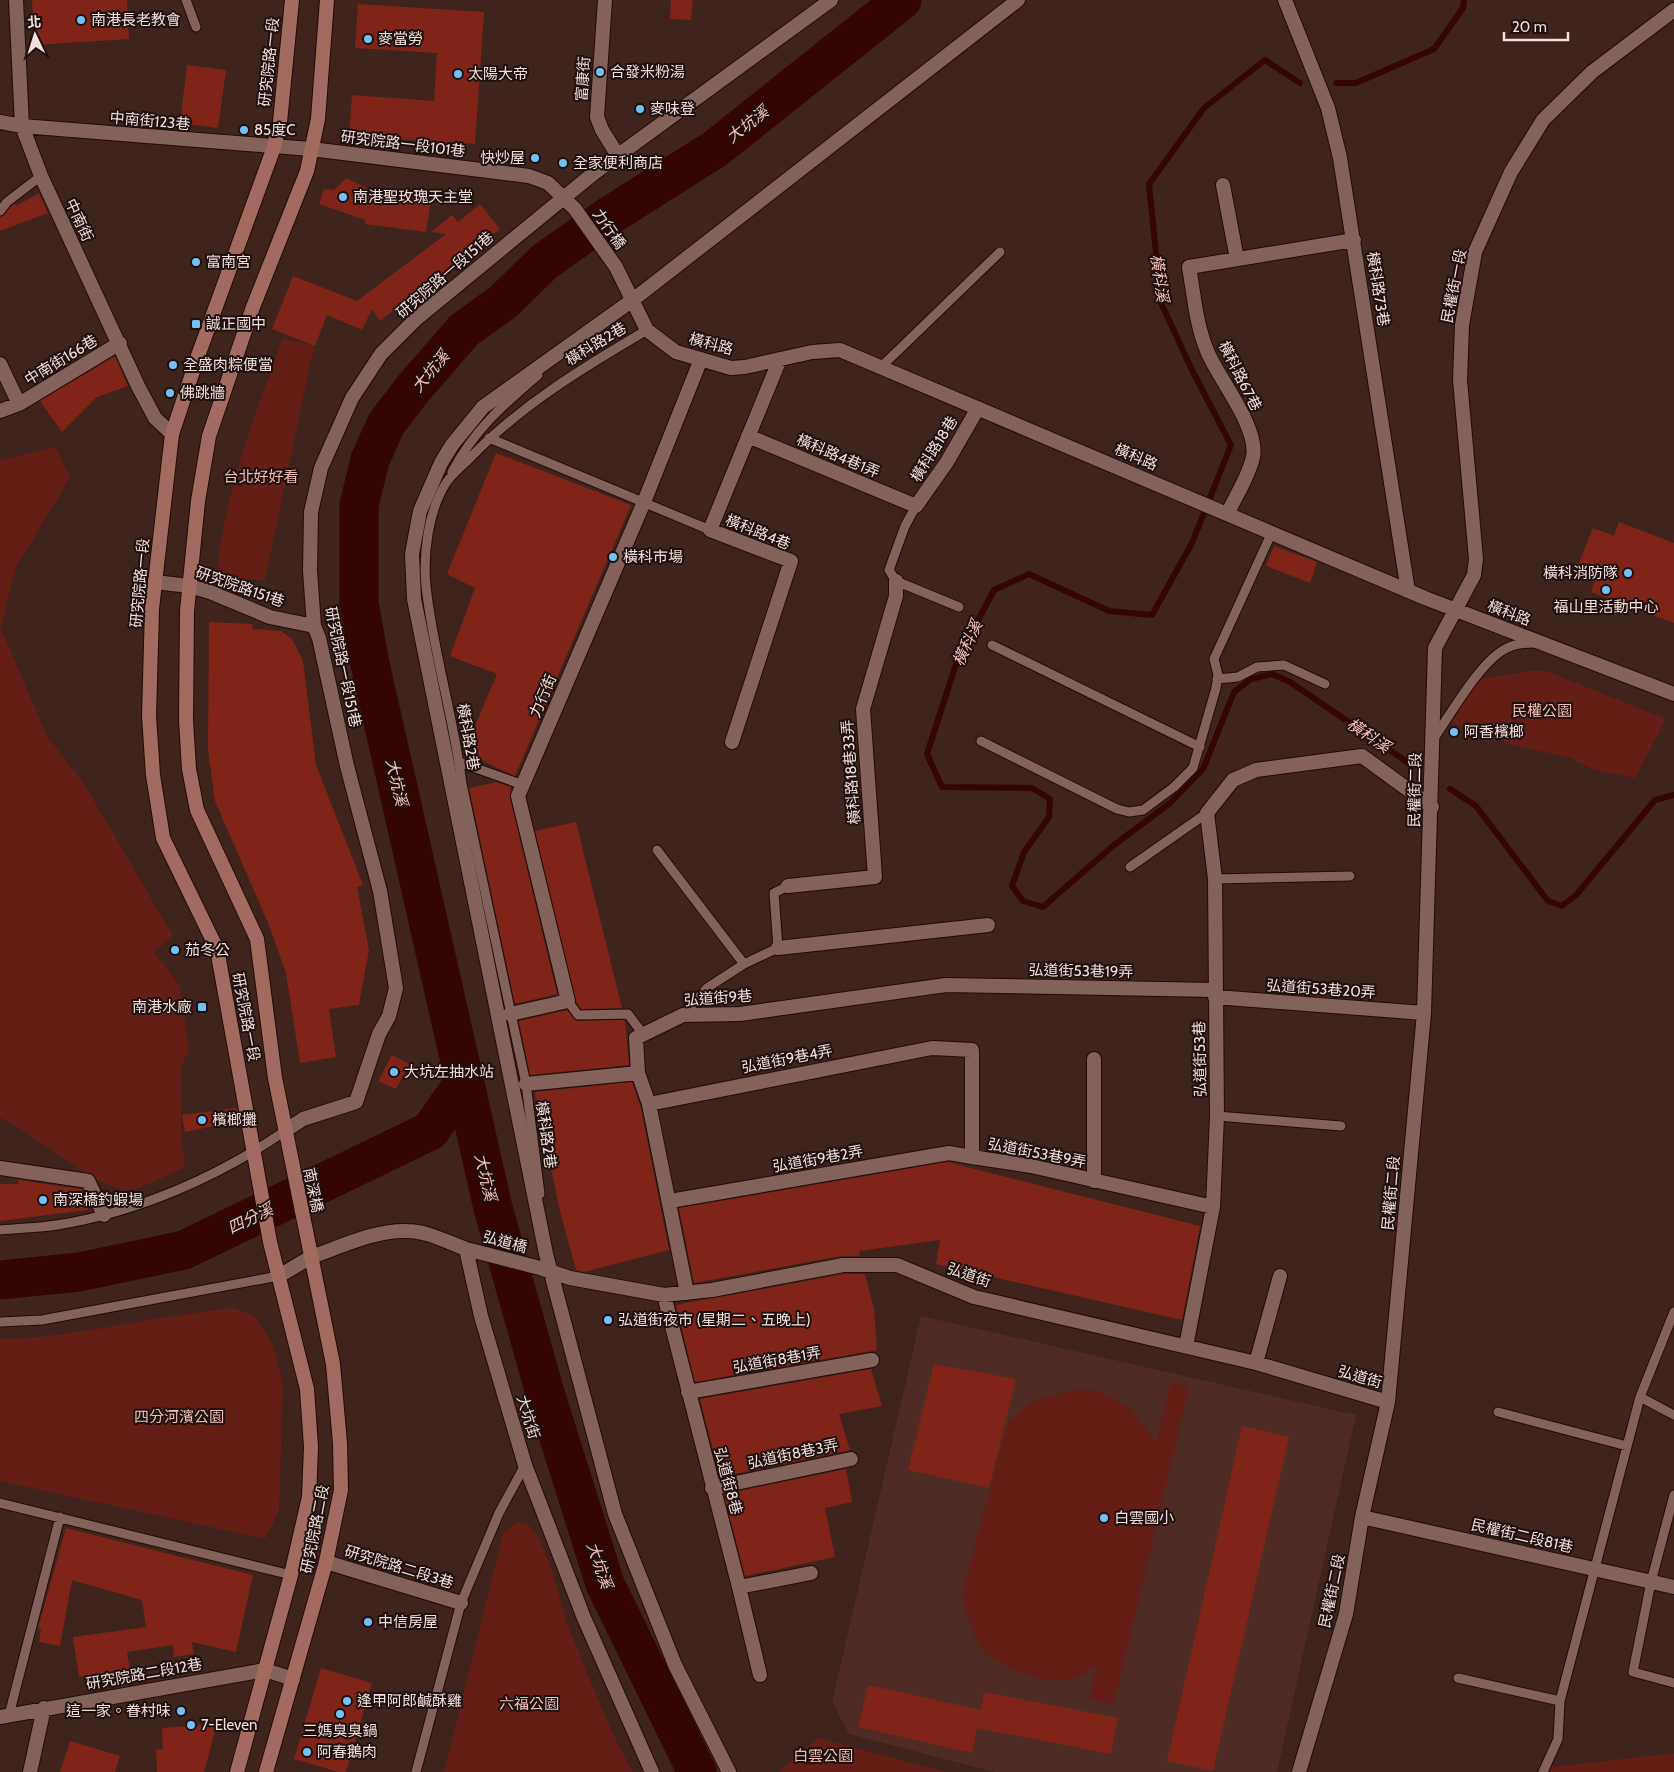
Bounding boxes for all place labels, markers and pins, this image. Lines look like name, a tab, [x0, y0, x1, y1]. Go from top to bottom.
place label: 南港長老教會	[91, 11, 181, 29]
marker: 南港長老教會	[75, 14, 87, 26]
place label: 麥當勞	[378, 30, 423, 48]
marker: 麥當勞	[362, 33, 374, 45]
place label: 合發米粉湯	[610, 63, 685, 81]
place label: 太陽大帝	[468, 65, 528, 83]
marker: 合發米粉湯	[594, 66, 606, 78]
marker: 太陽大帝	[452, 68, 464, 80]
place label: 麥味登	[650, 100, 695, 118]
marker: 麥味登	[634, 103, 646, 115]
place label: 85度C	[254, 121, 295, 139]
marker: 85度C	[238, 124, 250, 136]
place label: 快炒屋	[480, 149, 525, 167]
marker: 快炒屋	[529, 152, 541, 164]
place label: 全家便利商店	[573, 154, 663, 172]
marker: 全家便利商店	[557, 157, 569, 169]
place label: 南港聖玫瑰天主堂	[353, 188, 473, 206]
marker: 南港聖玫瑰天主堂	[337, 191, 349, 203]
place label: 富南宮	[206, 253, 251, 271]
marker: 富南宮	[190, 256, 202, 268]
place label: 誠正國中	[206, 315, 266, 333]
marker: 誠正國中	[190, 318, 202, 330]
place label: 全盛肉粽便當	[183, 356, 273, 374]
marker: 全盛肉粽便當	[167, 359, 179, 371]
place label: 佛跳牆	[180, 384, 225, 402]
marker: 佛跳牆	[164, 387, 176, 399]
place label: 橫科市場	[623, 548, 683, 566]
marker: 橫科市場	[607, 551, 619, 563]
place label: 橫科消防隊	[1543, 564, 1618, 582]
marker: 橫科消防隊	[1622, 567, 1634, 579]
marker: 福山里活動中心	[1600, 584, 1612, 596]
place label: 福山里活動中心	[1553, 598, 1659, 616]
place label: 阿香檳榔	[1464, 723, 1524, 741]
marker: 阿香檳榔	[1448, 726, 1460, 738]
place label: 茄冬公	[185, 941, 230, 959]
marker: 茄冬公	[169, 944, 181, 956]
place label: 南港水廠	[132, 998, 192, 1016]
marker: 南港水廠	[196, 1001, 208, 1013]
place label: 大坑左抽水站	[404, 1063, 494, 1081]
marker: 大坑左抽水站	[388, 1066, 400, 1078]
place label: 檳榔攤	[212, 1111, 257, 1129]
marker: 檳榔攤	[196, 1114, 208, 1126]
place label: 南深橋釣蝦場	[53, 1191, 143, 1209]
marker: 南深橋釣蝦場	[37, 1194, 49, 1206]
place label: 弘道街夜市 (星期二、五晚上)	[618, 1311, 811, 1329]
marker: 弘道街夜市 (星期二、五晚上)	[602, 1314, 614, 1326]
place label: 白雲國小	[1114, 1509, 1174, 1527]
marker: 白雲國小	[1098, 1512, 1110, 1524]
place label: 中信房屋	[378, 1613, 438, 1631]
marker: 中信房屋	[362, 1616, 374, 1628]
place label: 逢甲阿郎鹹酥雞	[357, 1692, 462, 1710]
marker: 逢甲阿郎鹹酥雞	[341, 1695, 353, 1707]
place label: 這一家。眷村味	[66, 1702, 171, 1720]
marker: 這一家。眷村味	[175, 1705, 187, 1717]
marker: 三媽臭臭鍋	[334, 1708, 346, 1720]
place label: 7-Eleven	[201, 1716, 257, 1734]
marker: 7-Eleven	[185, 1719, 197, 1731]
place label: 三媽臭臭鍋	[302, 1722, 378, 1740]
place label: 阿春鵝肉	[317, 1743, 377, 1761]
marker: 阿春鵝肉	[301, 1746, 313, 1758]

